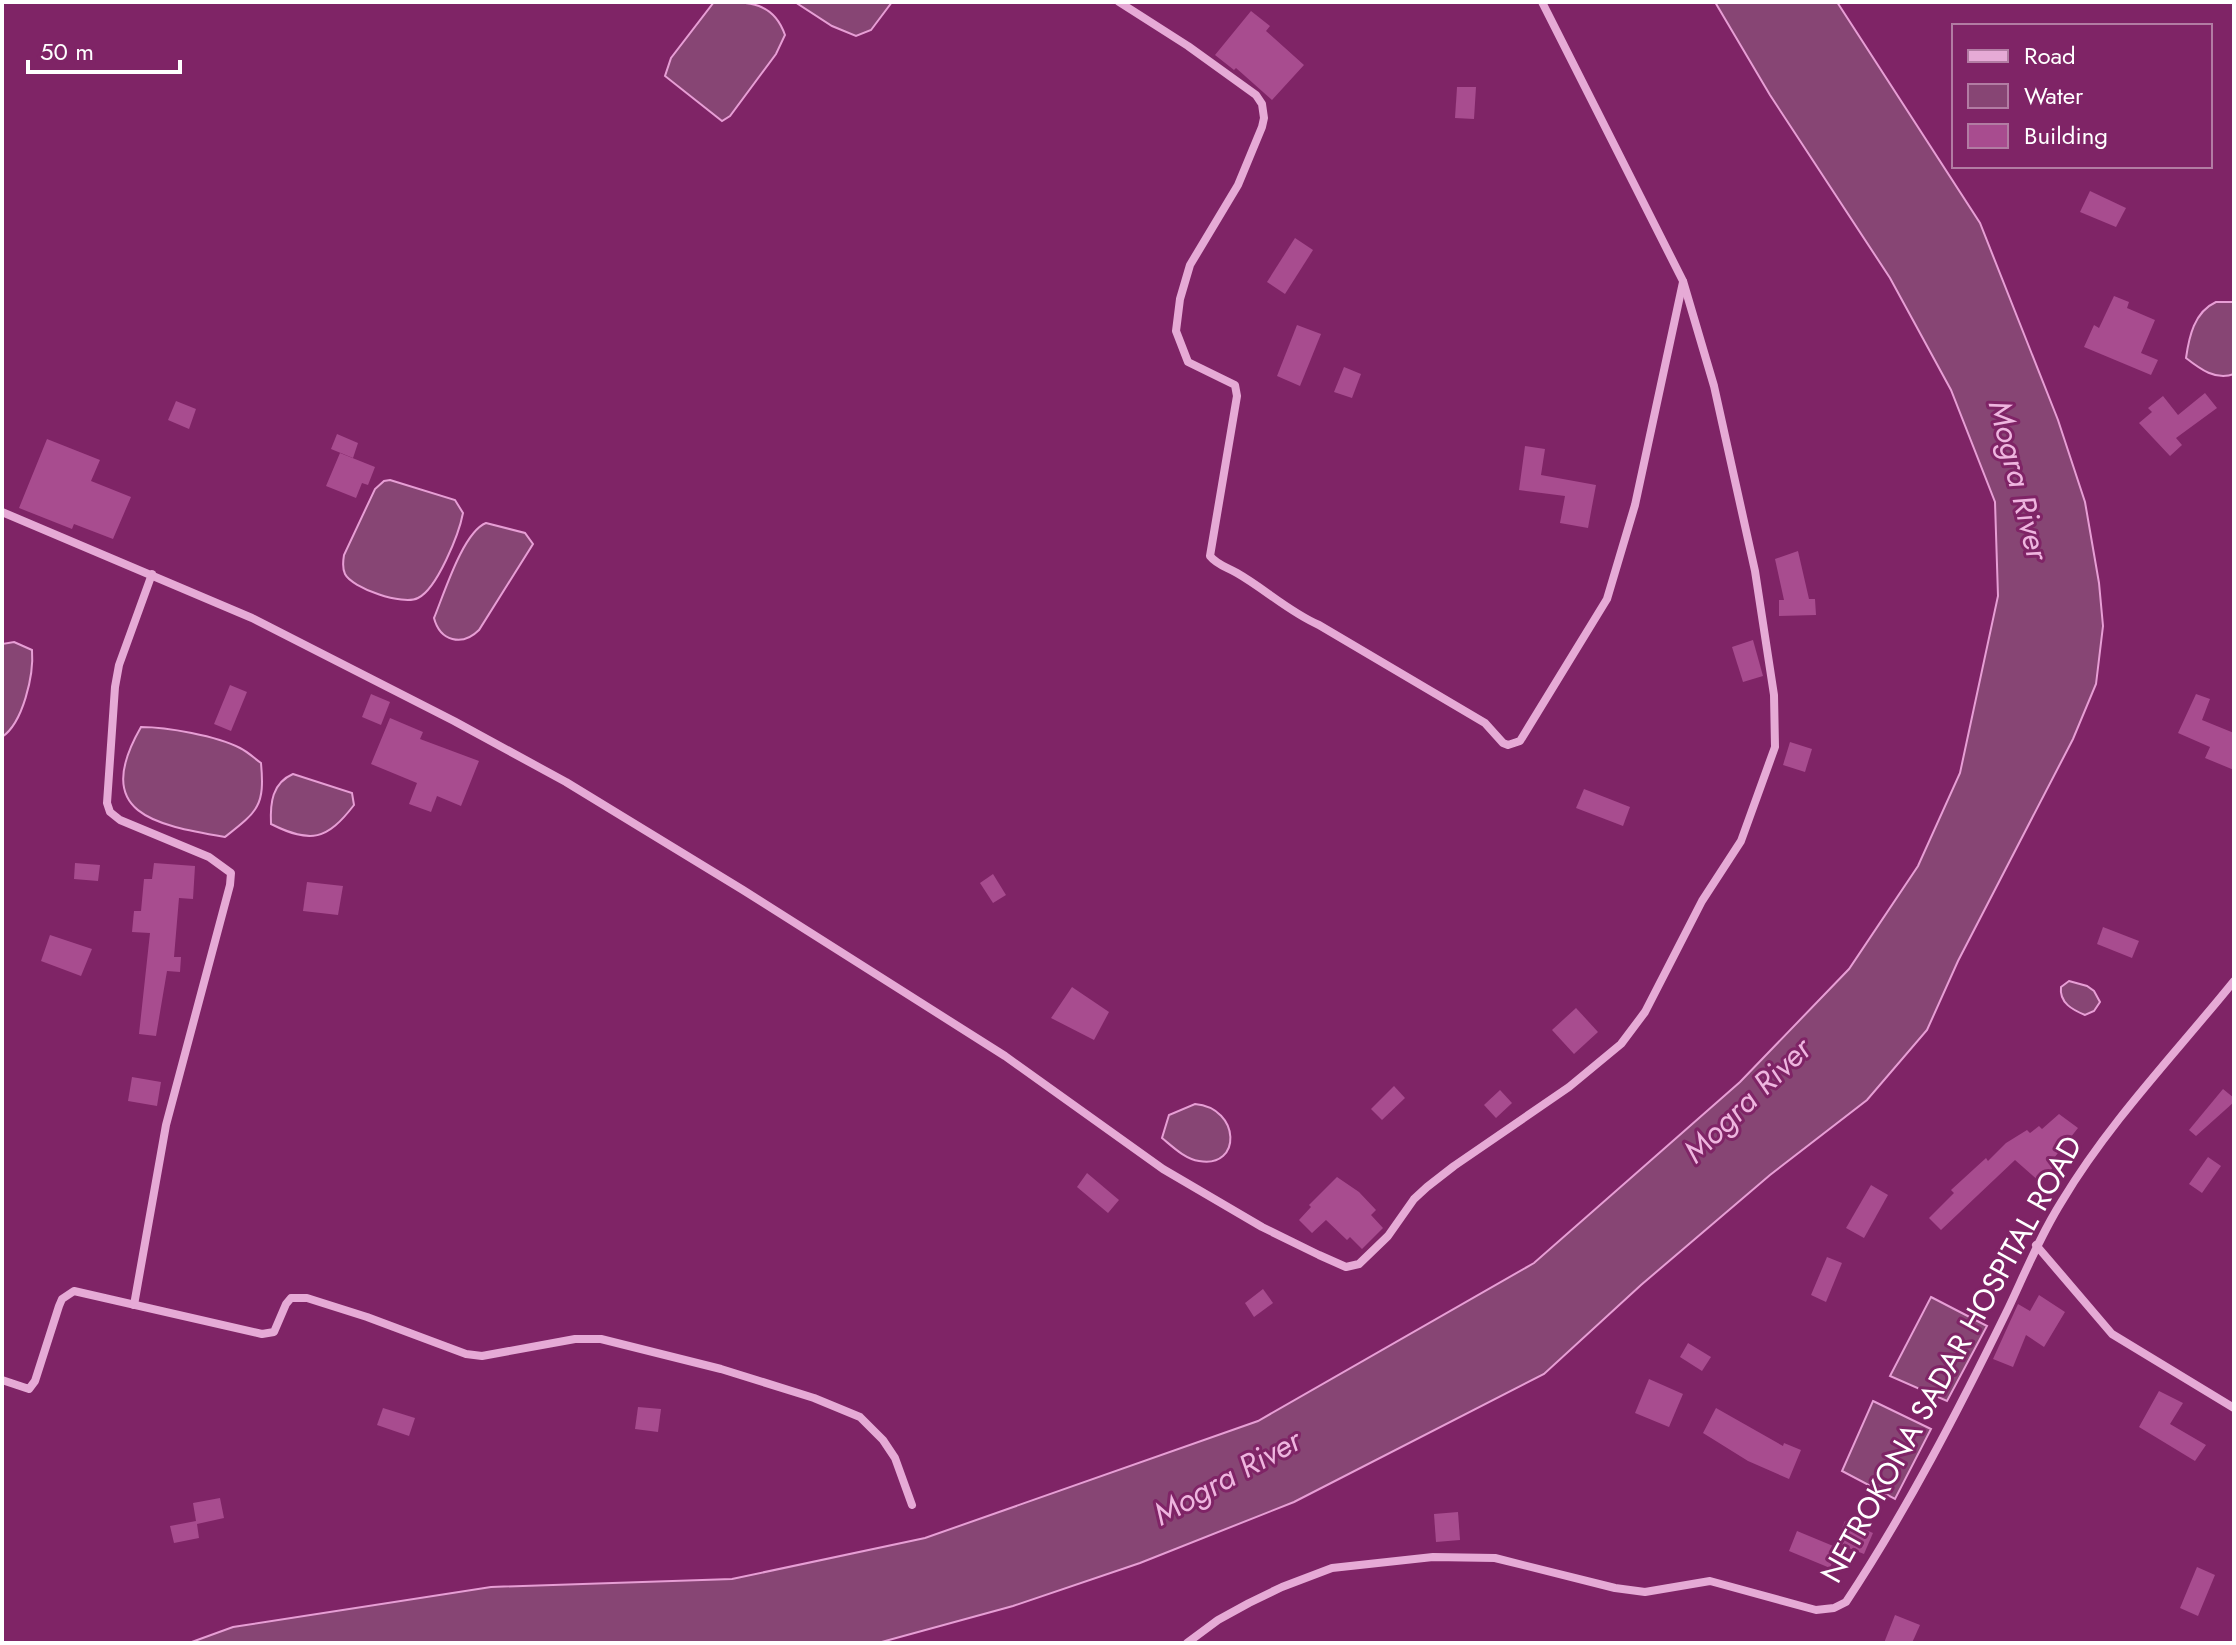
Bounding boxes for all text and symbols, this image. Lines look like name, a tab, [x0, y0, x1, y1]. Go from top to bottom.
scale bar	[28, 24, 180, 74]
legend	[1952, 24, 2212, 168]
text: 50 m	[40, 34, 94, 69]
text: Road	[2024, 38, 2076, 73]
text: Water	[2024, 78, 2084, 113]
text: Building	[2024, 118, 2108, 153]
water label: Mogra River	[1977, 395, 2062, 567]
water label: Mogra River	[1672, 1025, 1823, 1173]
street label: NETROKONA SADAR HOSPITAL ROAD	[1810, 1128, 2092, 1590]
water label: Mogra River	[1145, 1416, 1312, 1537]

